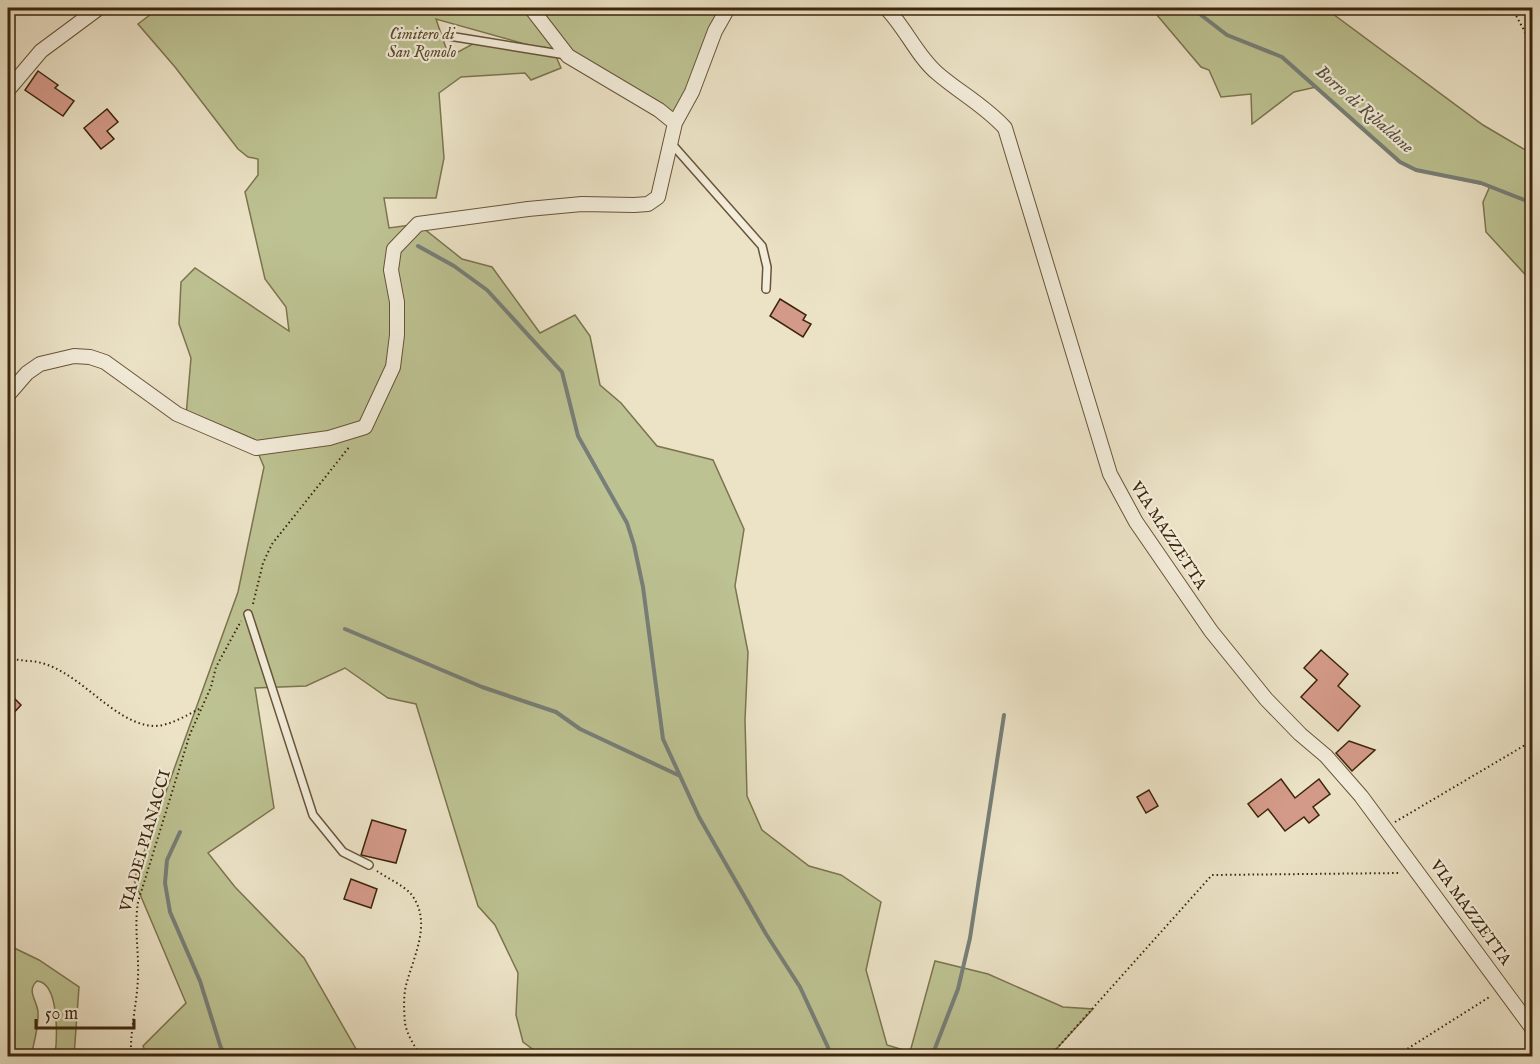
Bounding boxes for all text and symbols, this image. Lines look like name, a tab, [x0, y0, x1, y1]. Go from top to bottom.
park label: Cimitero di San Romolo	[388, 25, 457, 63]
water label: Borro di Ribaldone	[1310, 61, 1418, 159]
street label: VIA MAZZETTA	[1125, 477, 1211, 595]
street label: VIA DEI PIANACCI	[116, 768, 176, 915]
street label: VIA MAZZETTA	[1425, 856, 1516, 970]
scale bar	[36, 992, 134, 1030]
text: 50 m	[45, 1003, 78, 1026]

